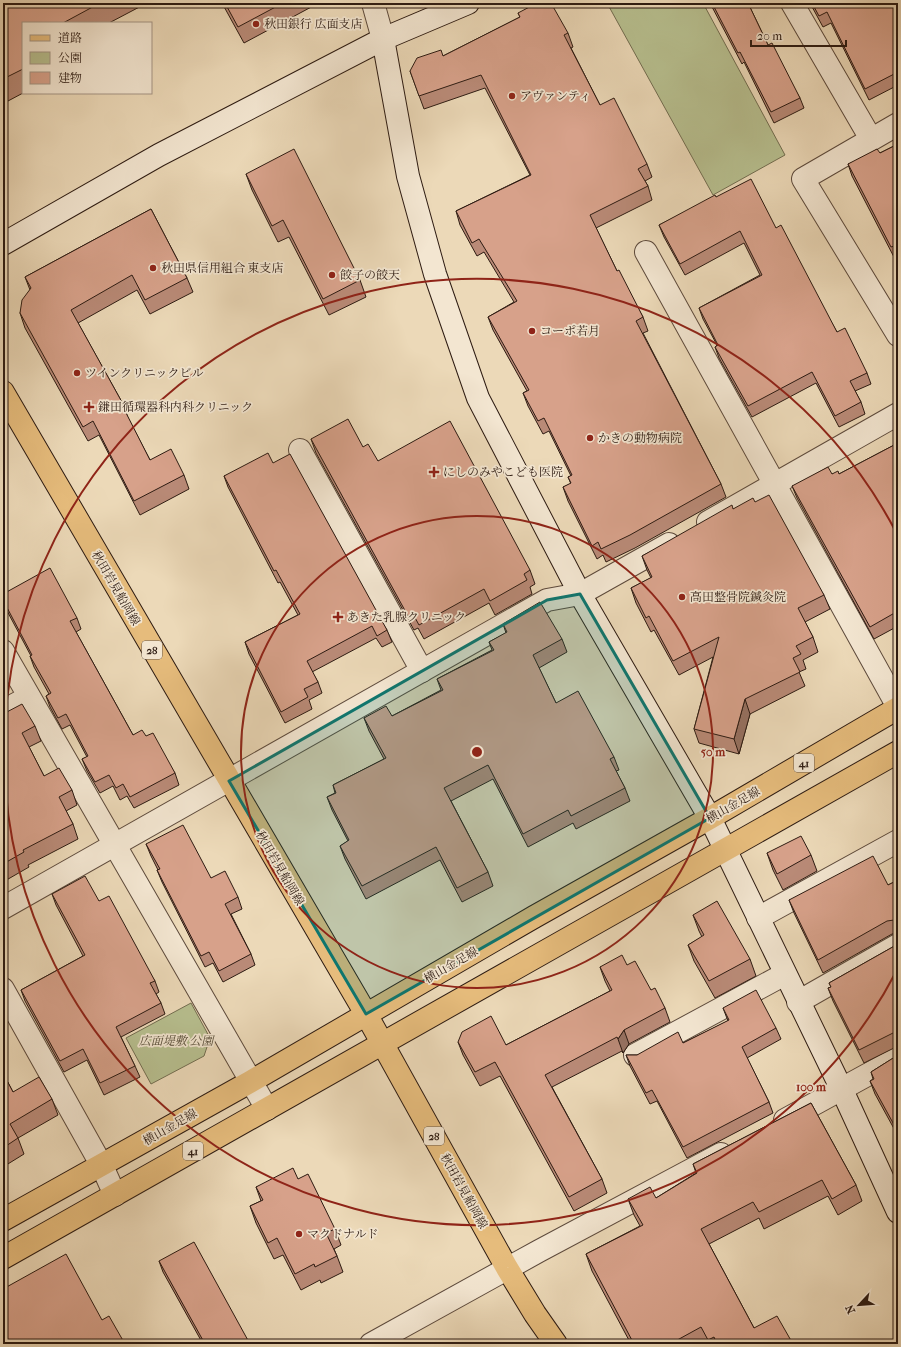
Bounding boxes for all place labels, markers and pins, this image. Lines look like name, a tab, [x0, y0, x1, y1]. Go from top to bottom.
place label: 秋田銀行 広面支店	[264, 17, 363, 31]
marker: 秋田銀行 広面支店	[251, 19, 261, 29]
place label: アヴァンティ	[520, 89, 591, 103]
marker: アヴァンティ	[507, 91, 517, 101]
place label: 秋田県信用組合 東支店	[161, 261, 284, 275]
marker: 秋田県信用組合 東支店	[148, 263, 158, 273]
place label: 餃子の餃天	[340, 268, 400, 282]
marker: 餃子の餃天	[327, 270, 337, 280]
place label: コーポ若月	[540, 324, 600, 338]
marker: コーポ若月	[527, 326, 537, 336]
place label: ツインクリニックビル	[85, 366, 203, 380]
marker: ツインクリニックビル	[72, 368, 82, 378]
place label: 鎌田循環器科内科クリニック	[98, 400, 253, 414]
marker: 鎌田循環器科内科クリニック	[83, 401, 95, 413]
place label: かきの動物病院	[598, 431, 682, 445]
marker: かきの動物病院	[585, 433, 595, 443]
place label: にしのみやこども医院	[443, 465, 563, 479]
marker: にしのみやこども医院	[428, 466, 440, 478]
place label: 高田整骨院鍼灸院	[690, 590, 786, 604]
marker: 高田整骨院鍼灸院	[677, 592, 687, 602]
place label: あきた乳腺クリニック	[347, 610, 466, 624]
marker: あきた乳腺クリニック	[332, 611, 344, 623]
centre of rings	[470, 745, 484, 759]
place label: マクドナルド	[307, 1227, 378, 1241]
marker: マクドナルド	[294, 1229, 304, 1239]

